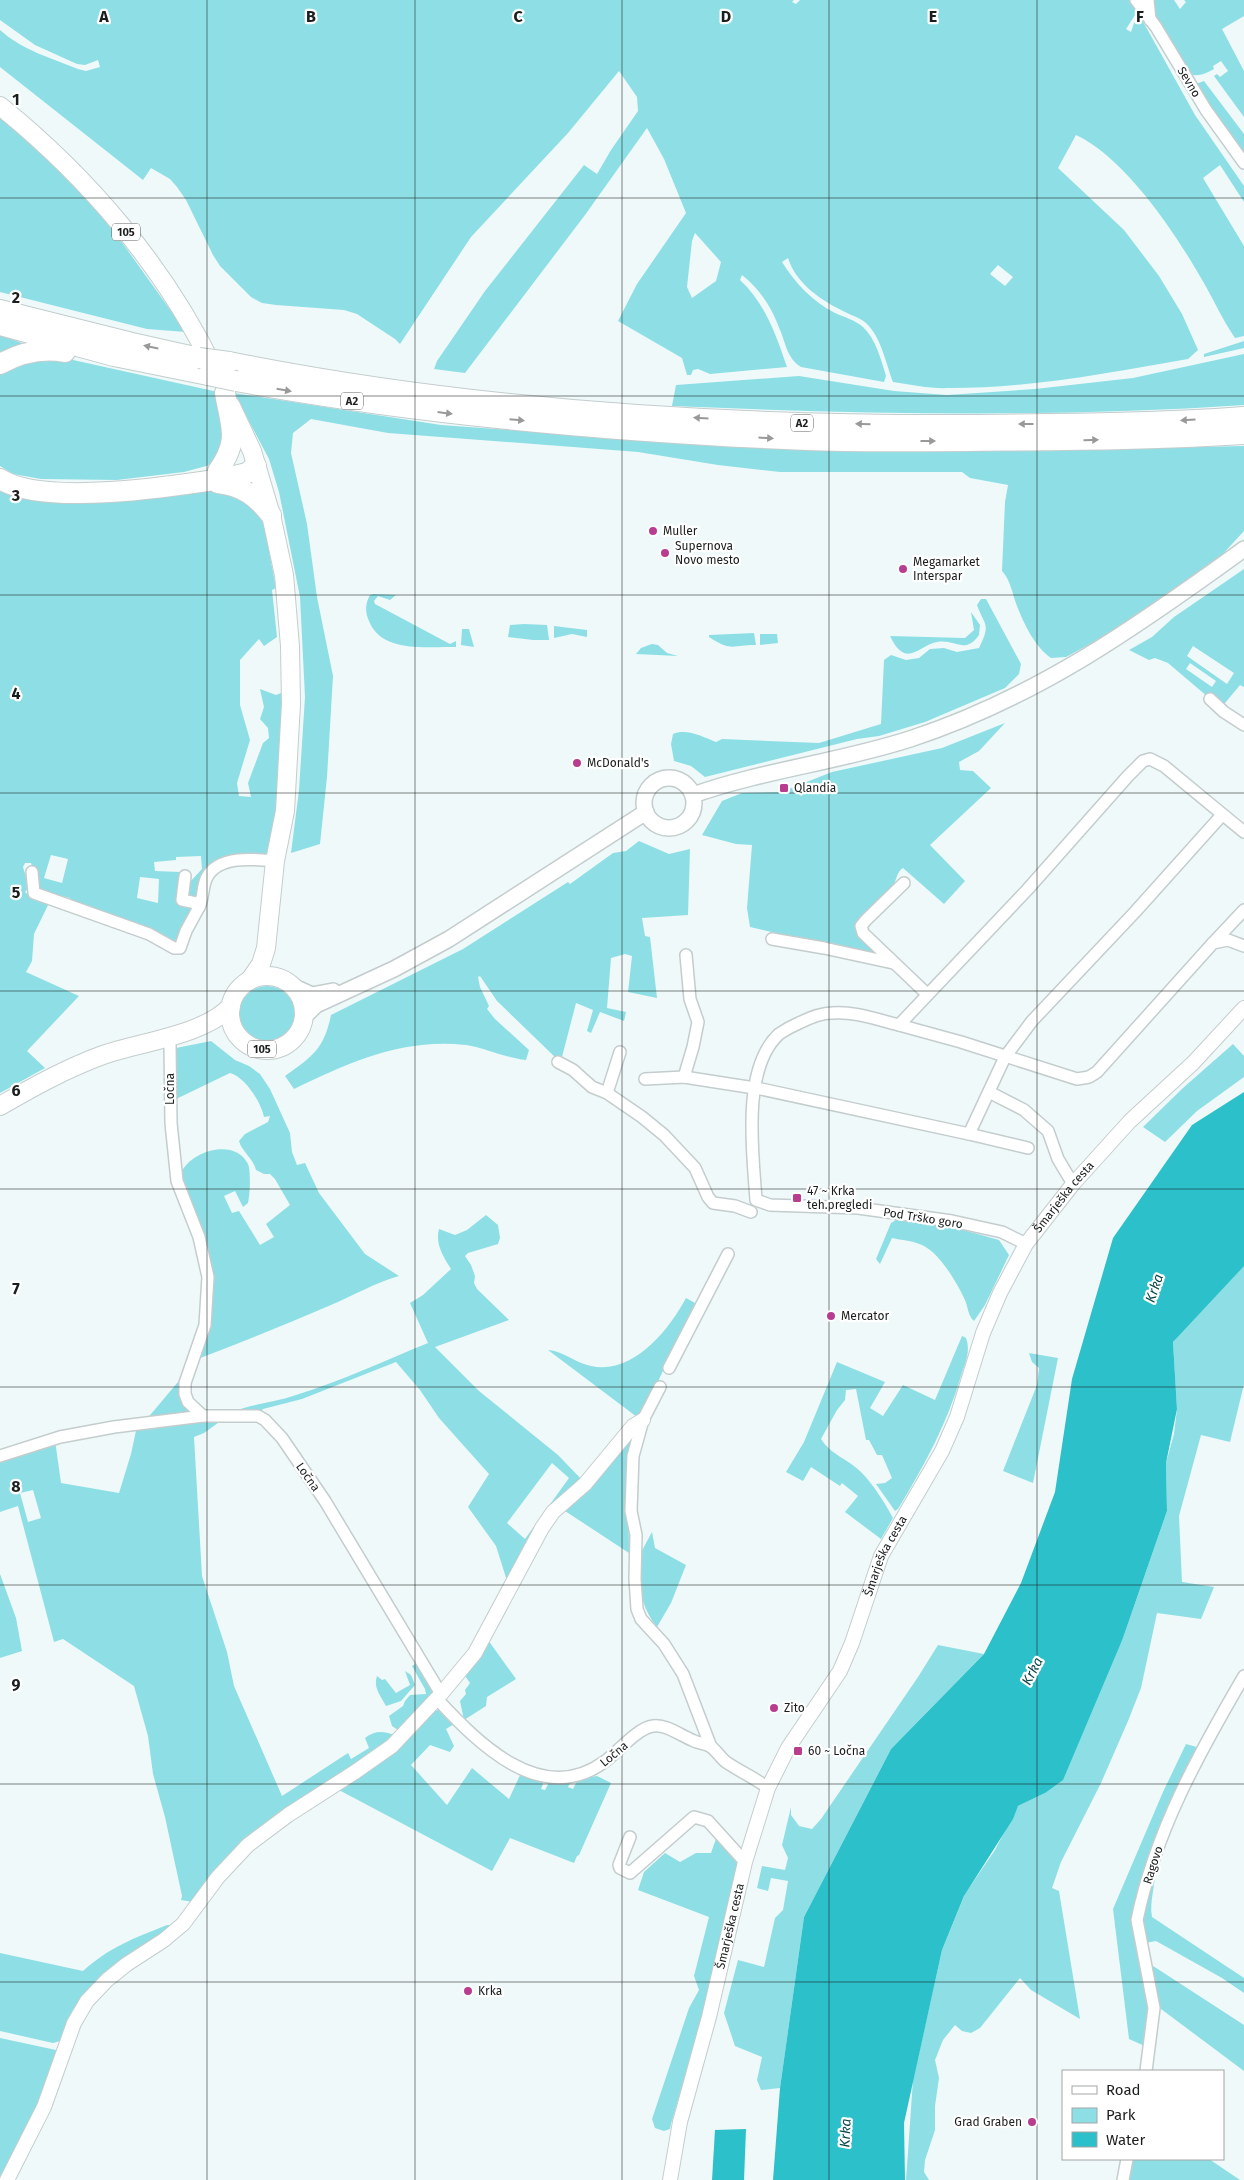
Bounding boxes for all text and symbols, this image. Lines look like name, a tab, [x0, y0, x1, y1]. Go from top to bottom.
text: A	[98, 7, 109, 26]
text: B	[306, 7, 316, 26]
text: C	[513, 7, 523, 26]
text: D	[721, 7, 731, 26]
text: E	[929, 7, 937, 26]
text: F	[1136, 7, 1144, 26]
street label: Sevno	[1175, 64, 1203, 100]
text: 1	[12, 90, 20, 109]
road number: 105	[112, 223, 140, 240]
text: 2	[12, 288, 20, 307]
one-way arrow	[143, 343, 159, 351]
one-way arrow	[277, 387, 293, 395]
road number: A2	[341, 392, 363, 410]
one-way arrow	[438, 409, 454, 417]
one-way arrow	[693, 413, 709, 421]
road number: A2	[791, 414, 813, 432]
one-way arrow	[509, 416, 525, 424]
one-way arrow	[1180, 416, 1196, 424]
one-way arrow	[855, 420, 871, 428]
one-way arrow	[1018, 420, 1034, 428]
one-way arrow	[758, 434, 774, 442]
one-way arrow	[1083, 436, 1099, 444]
one-way arrow	[921, 437, 937, 445]
text: 3	[11, 486, 20, 505]
place label: Muller	[663, 524, 698, 538]
marker: Muller	[647, 525, 659, 537]
place label: Supernova Novo mesto	[675, 539, 740, 567]
marker: Supernova Novo mesto	[659, 547, 671, 559]
place label: Megamarket Interspar	[913, 555, 980, 583]
marker: Megamarket Interspar	[897, 563, 909, 575]
text: 4	[11, 684, 21, 703]
place label: McDonald's	[587, 756, 649, 770]
marker: McDonald's	[571, 757, 583, 769]
place label: Qlandia	[794, 781, 836, 795]
marker: Qlandia	[778, 782, 790, 794]
text: 5	[12, 883, 21, 902]
road number: 105	[248, 1040, 276, 1058]
street label: Ločna	[163, 1073, 177, 1105]
text: 6	[11, 1081, 21, 1100]
street label: Šmarješka cesta	[1030, 1159, 1097, 1235]
place label: 47 ~ Krka teh.pregledi	[807, 1184, 872, 1212]
marker: 47 ~ Krka teh.pregledi	[791, 1192, 803, 1204]
street label: Pod Trško goro	[882, 1205, 964, 1231]
water label: Krka	[1142, 1272, 1167, 1305]
text: 7	[12, 1279, 20, 1298]
place label: Mercator	[841, 1309, 889, 1323]
marker: Mercator	[825, 1310, 837, 1322]
street label: Ločna	[293, 1460, 323, 1494]
text: 8	[11, 1477, 21, 1496]
street label: Šmarješka cesta	[860, 1513, 910, 1598]
water label: Krka	[1018, 1654, 1047, 1688]
text: 9	[12, 1675, 21, 1694]
place label: Zito	[784, 1701, 805, 1715]
marker: Zito	[768, 1702, 780, 1714]
street label: Ločna	[597, 1738, 631, 1770]
place label: 60 ~ Ločna	[808, 1744, 865, 1758]
marker: 60 ~ Ločna	[792, 1745, 804, 1757]
street label: Ragovo	[1140, 1844, 1166, 1886]
street label: Šmarješka cesta	[712, 1882, 747, 1970]
place label: Krka	[478, 1984, 502, 1998]
marker: Krka	[462, 1985, 474, 1997]
legend	[1062, 2070, 1224, 2160]
text: Road	[1106, 2081, 1141, 2099]
text: Park	[1106, 2106, 1136, 2124]
place label: Grad Graben	[954, 2115, 1022, 2129]
marker: Grad Graben	[1026, 2116, 1038, 2128]
water label: Krka	[836, 2118, 855, 2148]
text: Water	[1106, 2131, 1145, 2149]

